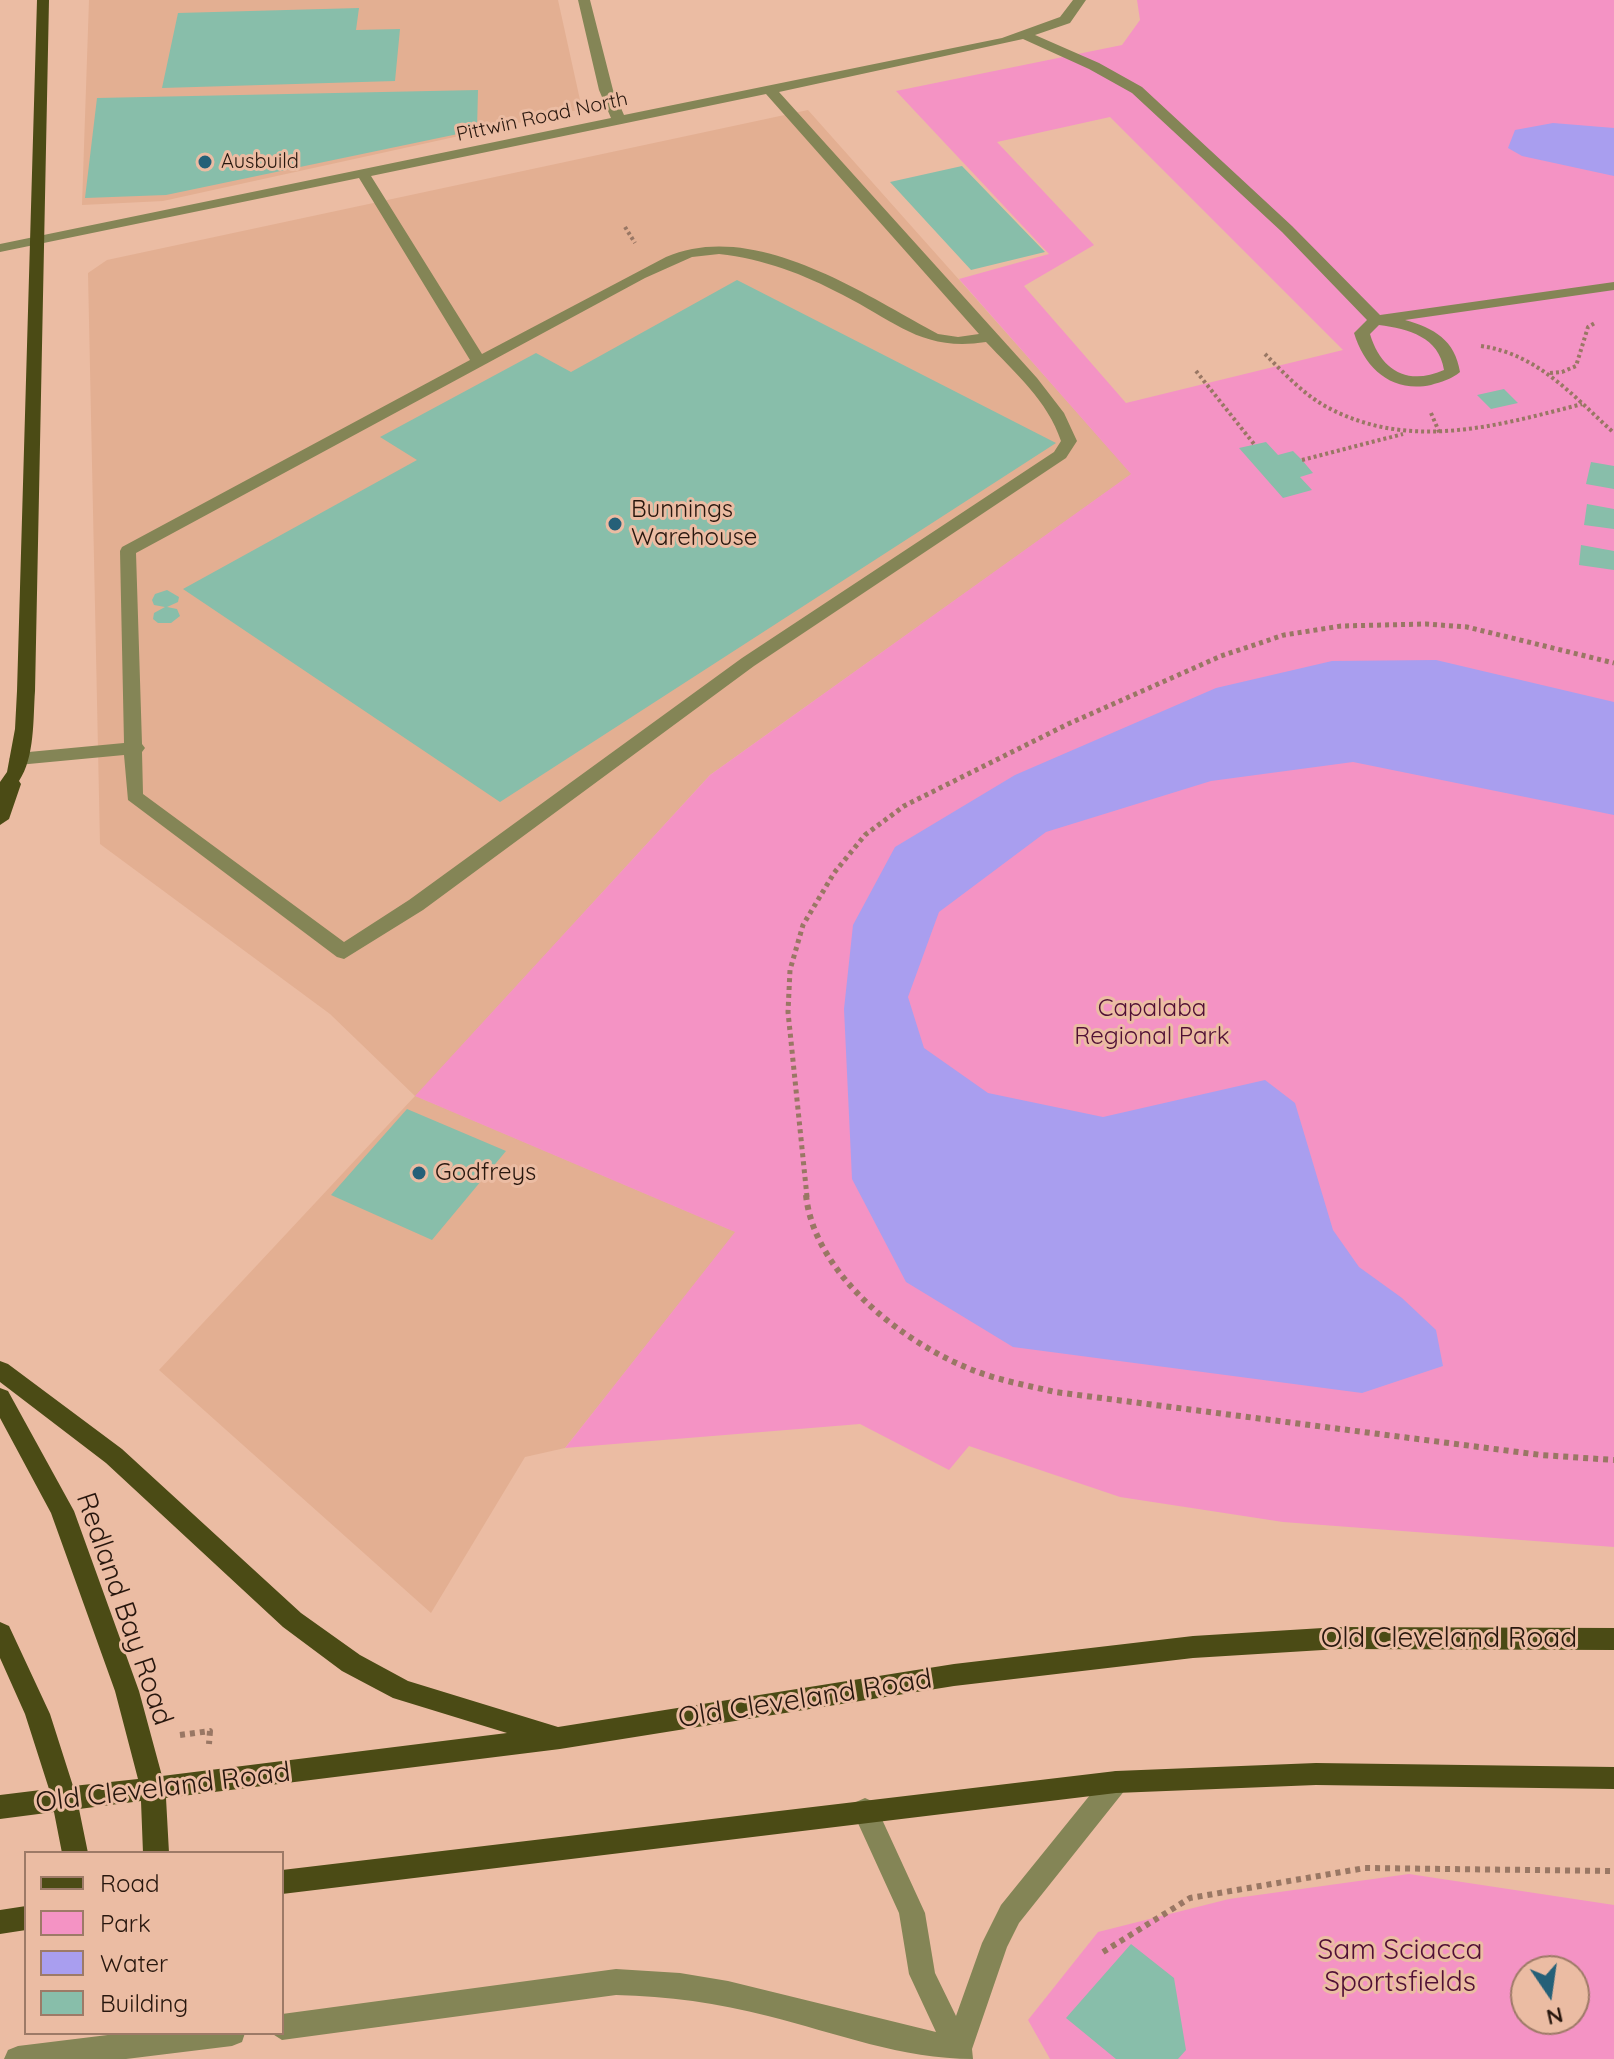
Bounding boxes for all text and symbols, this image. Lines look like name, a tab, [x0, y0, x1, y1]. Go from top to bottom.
street label: Pittwin Road North	[454, 87, 630, 147]
place label: Ausbuild	[221, 150, 299, 174]
marker: Ausbuild	[196, 153, 214, 171]
place label: Bunnings Warehouse	[631, 496, 757, 552]
marker: Bunnings Warehouse	[606, 515, 624, 533]
park label: Capalaba Regional Park	[1074, 995, 1230, 1051]
place label: Godfreys	[435, 1159, 536, 1187]
marker: Godfreys	[410, 1164, 428, 1182]
street label: Redland Bay Road	[68, 1488, 180, 1730]
street label: Old Cleveland Road	[1321, 1622, 1577, 1656]
street label: Old Cleveland Road	[676, 1662, 934, 1736]
street label: Old Cleveland Road	[34, 1756, 292, 1820]
legend	[24, 1851, 284, 2035]
text: Road	[100, 1868, 160, 1898]
text: Park	[100, 1908, 151, 1938]
park label: Sam Sciacca Sportsfields	[1317, 1934, 1483, 2000]
text: Water	[100, 1948, 168, 1978]
north arrow	[1510, 1955, 1590, 2035]
text: Building	[100, 1988, 188, 2018]
text: N	[1544, 2001, 1566, 2032]

